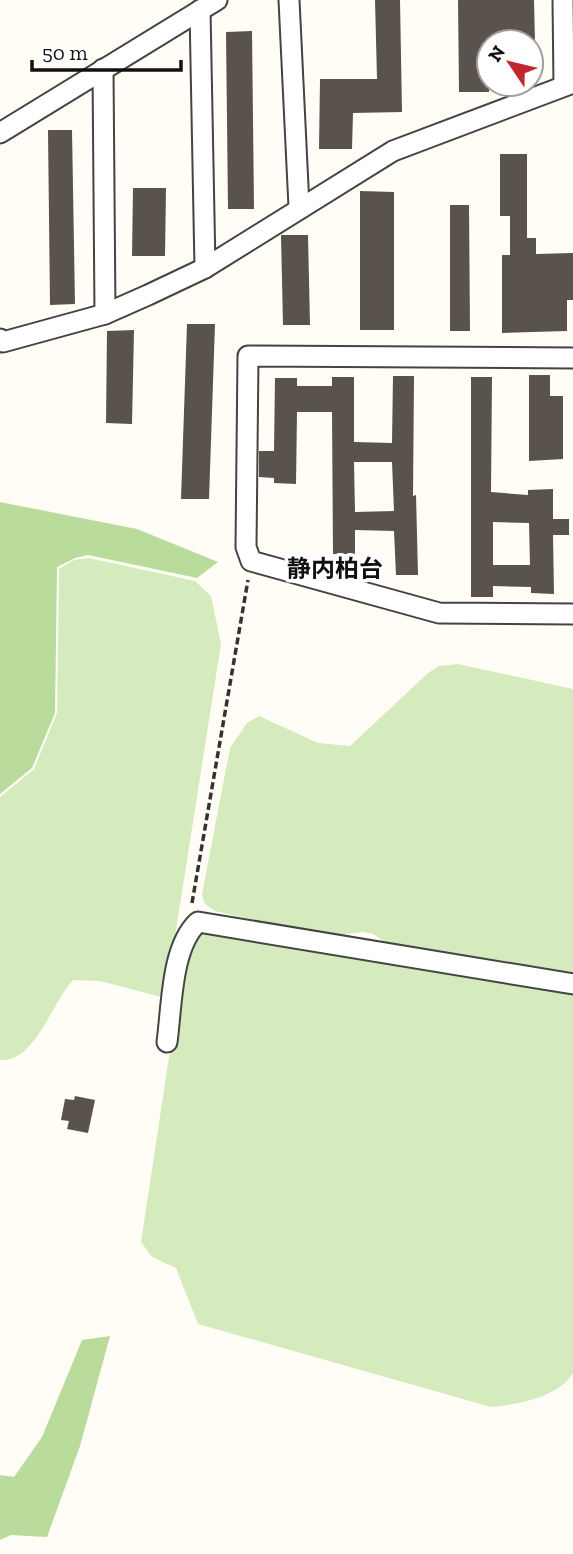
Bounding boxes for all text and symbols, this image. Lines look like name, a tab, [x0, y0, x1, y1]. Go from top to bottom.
scale bar	[32, 28, 180, 72]
north arrow	[475, 28, 545, 98]
text: 50 m	[42, 40, 88, 65]
text: N	[483, 41, 510, 66]
district label: 静内柏台	[287, 554, 383, 583]

